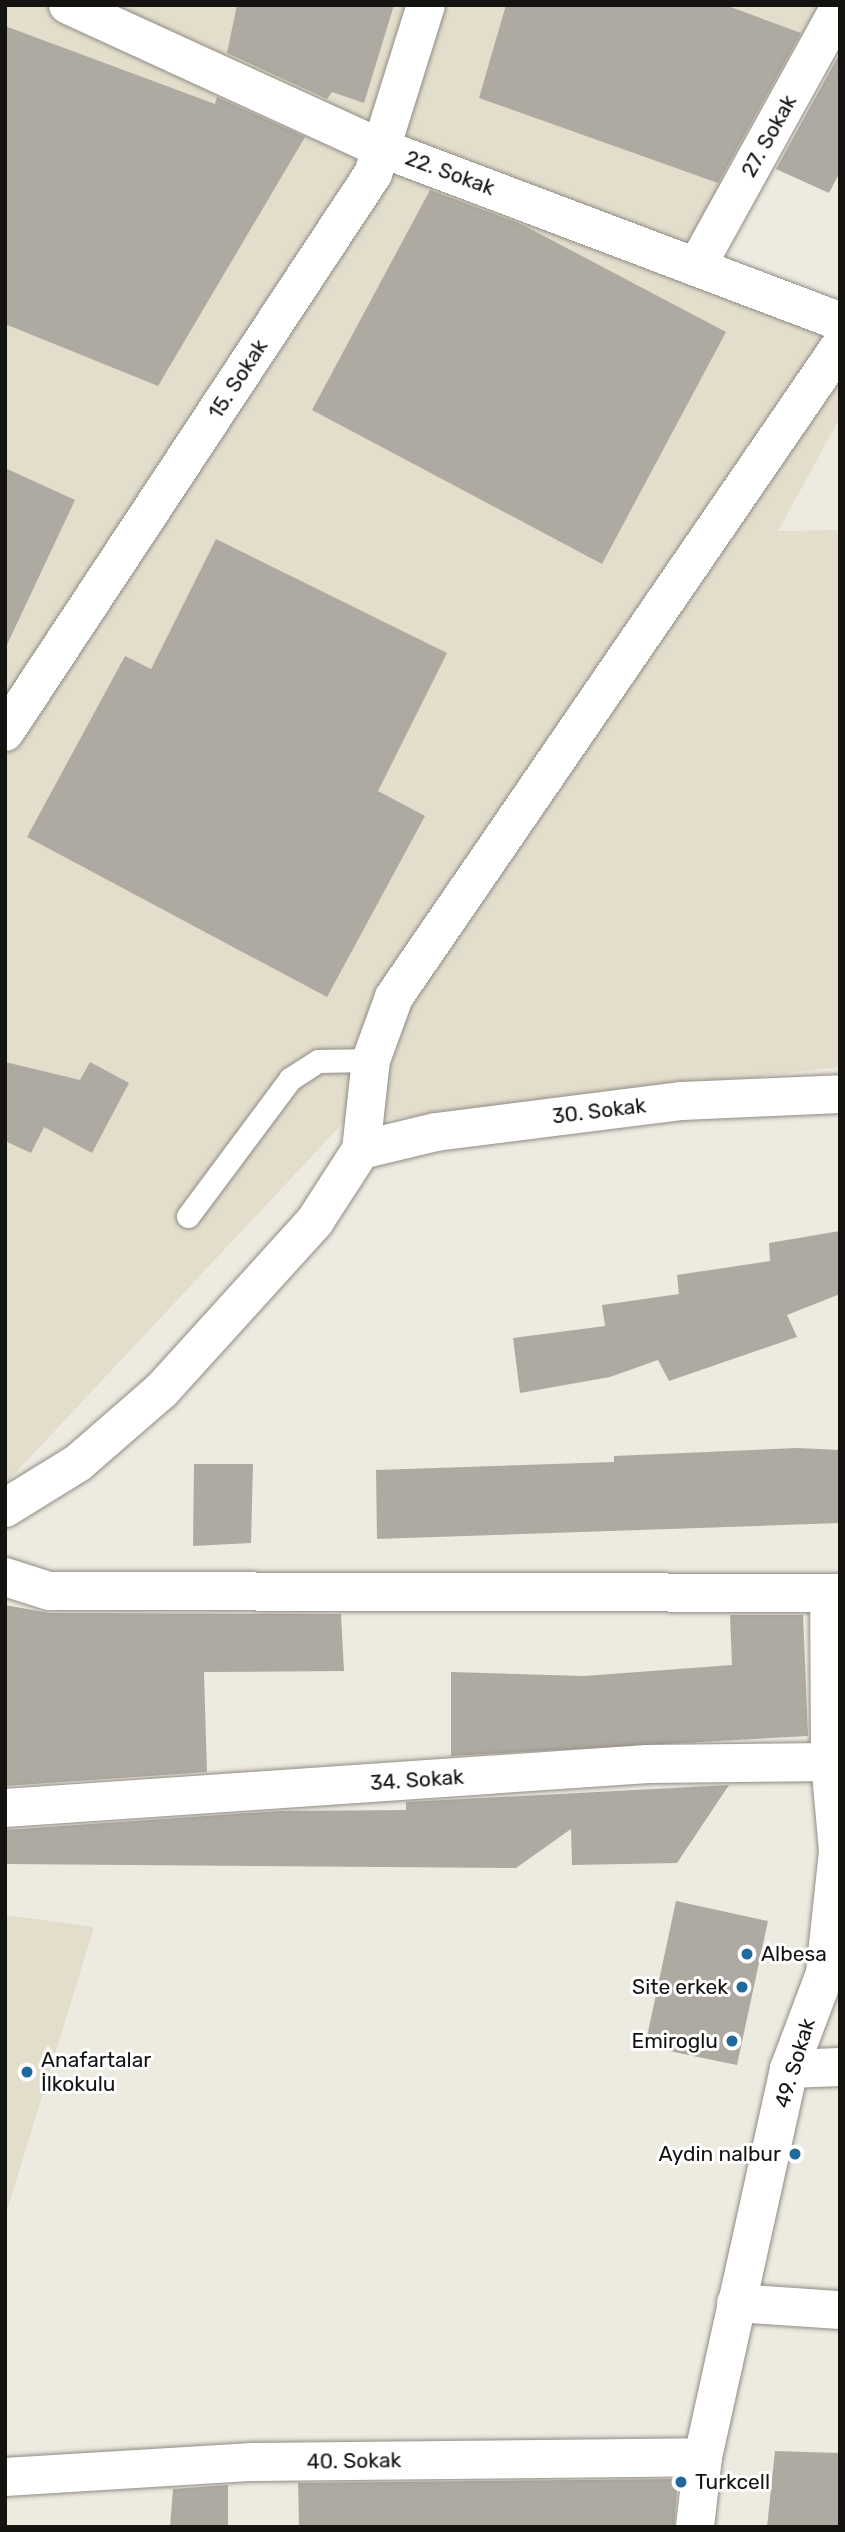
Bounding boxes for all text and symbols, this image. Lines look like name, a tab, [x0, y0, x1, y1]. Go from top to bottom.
street label: 27. Sokak	[736, 90, 802, 182]
street label: 22. Sokak	[402, 145, 498, 201]
street label: 15. Sokak	[203, 334, 273, 424]
street label: 30. Sokak	[551, 1093, 647, 1129]
street label: 34. Sokak	[369, 1764, 465, 1796]
place label: Albesa	[761, 1941, 827, 1967]
marker: Albesa	[739, 1946, 755, 1962]
place label: Site erkek	[632, 1974, 728, 2000]
marker: Site erkek	[734, 1979, 750, 1995]
street label: 49. Sokak	[769, 2015, 821, 2111]
place label: Emiroglu	[631, 2028, 718, 2054]
marker: Emiroglu	[724, 2033, 740, 2049]
place label: Anafartalar İlkokulu	[41, 2047, 151, 2097]
marker: Anafartalar İlkokulu	[19, 2064, 35, 2080]
place label: Aydin nalbur	[658, 2141, 781, 2167]
marker: Aydin nalbur	[787, 2146, 803, 2162]
street label: 40. Sokak	[306, 2448, 402, 2474]
place label: Turkcell	[695, 2469, 770, 2495]
marker: Turkcell	[673, 2474, 689, 2490]

